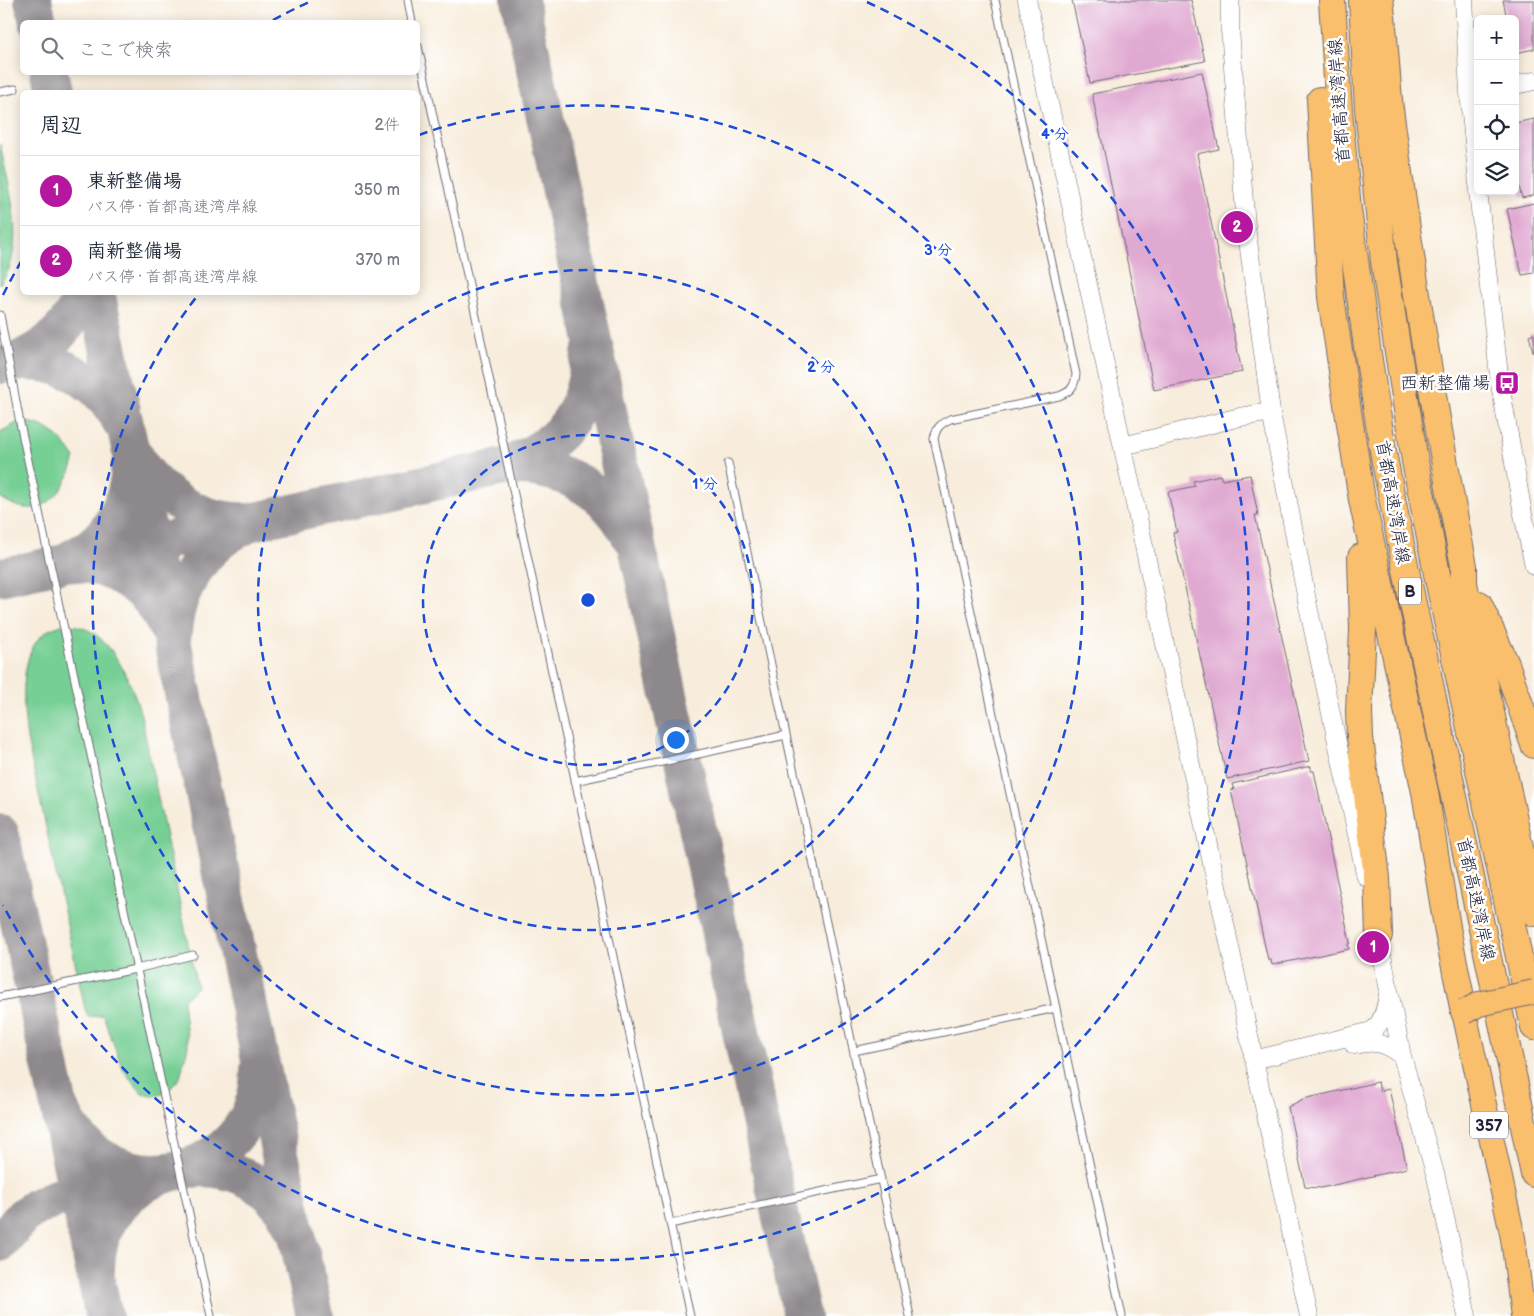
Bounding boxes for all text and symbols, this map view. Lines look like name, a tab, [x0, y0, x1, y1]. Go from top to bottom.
map controls	[1474, 15, 1519, 195]
button: +	[1474, 15, 1519, 60]
search box	[20, 20, 420, 75]
icon: search	[38, 34, 66, 62]
street label: 首都高速湾岸線	[1325, 37, 1354, 165]
text: ここで検索	[78, 39, 173, 62]
button: −	[1474, 60, 1519, 105]
button: locate	[1474, 105, 1519, 150]
text: 周辺	[40, 113, 82, 138]
text: 2件	[375, 116, 400, 135]
text: 4 分	[1041, 125, 1069, 144]
button: layers	[1474, 150, 1519, 195]
text: 東新整備場	[87, 170, 182, 193]
text: 1	[53, 181, 59, 200]
text: 350 m	[354, 181, 400, 200]
text: バス停 · 首都高速湾岸線	[87, 198, 257, 217]
pin: 2	[1221, 208, 1253, 246]
text: 南新整備場	[87, 240, 182, 263]
text: 3 分	[924, 241, 952, 260]
text: 2	[51, 251, 61, 270]
text: 370 m	[355, 251, 400, 270]
text: バス停 · 首都高速湾岸線	[87, 268, 257, 287]
text: 2 分	[807, 358, 835, 377]
bus stop icon: 西新整備場	[1494, 370, 1520, 396]
place label: 西新整備場	[1400, 373, 1490, 394]
street label: 首都高速湾岸線	[1371, 438, 1414, 566]
text: 1 分	[692, 475, 718, 494]
road number: B	[1399, 578, 1421, 604]
centre of rings	[579, 591, 597, 609]
your location	[663, 727, 689, 753]
street label: 首都高速湾岸線	[1452, 835, 1499, 963]
pin: 1	[1357, 928, 1389, 966]
road number: 357	[1470, 1112, 1508, 1138]

